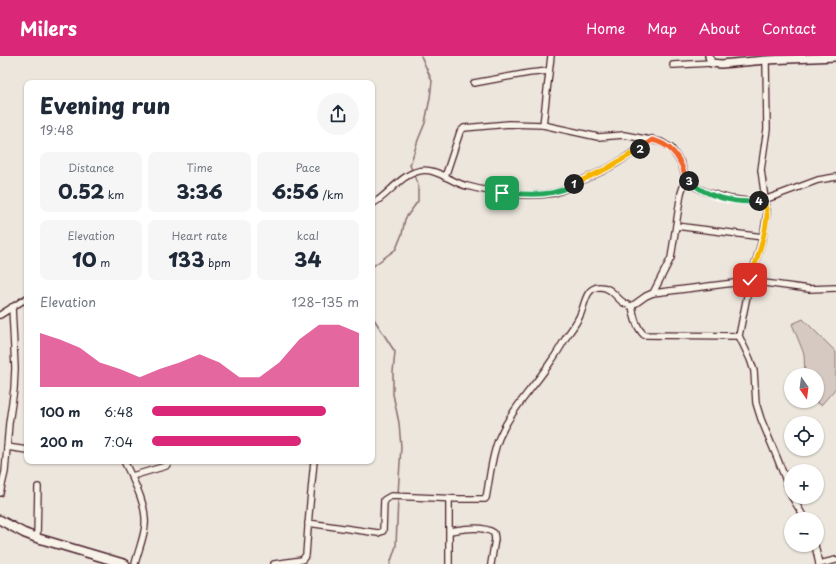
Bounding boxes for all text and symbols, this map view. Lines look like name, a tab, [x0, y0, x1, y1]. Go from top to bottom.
text: Milers	[20, 14, 77, 42]
text: Home	[586, 18, 625, 39]
text: Map	[647, 18, 677, 39]
text: About	[699, 18, 740, 39]
text: Contact	[762, 18, 816, 39]
text: Evening run	[40, 88, 170, 121]
button: share	[317, 93, 359, 135]
text: 19:48	[40, 120, 74, 139]
pin: 2	[630, 139, 650, 159]
text: 2	[636, 140, 644, 157]
text: Distance	[68, 159, 114, 176]
text: Time	[186, 159, 212, 176]
text: Pace	[295, 159, 320, 176]
pin: 3	[679, 171, 699, 191]
text: 3	[685, 172, 693, 189]
pin: 1	[564, 174, 584, 194]
text: 1	[571, 175, 577, 192]
text: 0.52	[58, 176, 104, 206]
text: 3:36	[176, 176, 223, 206]
text: 6:56	[272, 176, 319, 206]
pin	[485, 176, 519, 210]
icon: arrive	[491, 182, 513, 204]
text: km	[104, 186, 124, 203]
text: /km	[319, 186, 344, 203]
pin: 4	[749, 191, 769, 211]
text: 4	[755, 192, 763, 209]
text: Elevation	[67, 227, 115, 244]
text: Heart rate	[172, 227, 227, 244]
text: kcal	[297, 227, 319, 244]
text: 10	[72, 244, 97, 274]
text: 133	[168, 244, 204, 274]
text: 34	[294, 244, 321, 274]
text: m	[97, 254, 110, 271]
text: bpm	[204, 254, 231, 271]
pin	[733, 263, 767, 297]
icon: check	[739, 269, 761, 291]
text: Elevation	[40, 292, 96, 311]
text: 128–135 m	[291, 292, 359, 311]
north arrow	[784, 368, 824, 408]
map controls	[784, 368, 824, 552]
text: 100 m	[40, 402, 81, 421]
text: 6:48	[104, 402, 133, 421]
button: locate	[784, 416, 824, 456]
text: 200 m	[40, 432, 84, 451]
text: 7:04	[104, 432, 133, 451]
button: +	[784, 464, 824, 504]
button: −	[784, 512, 824, 552]

